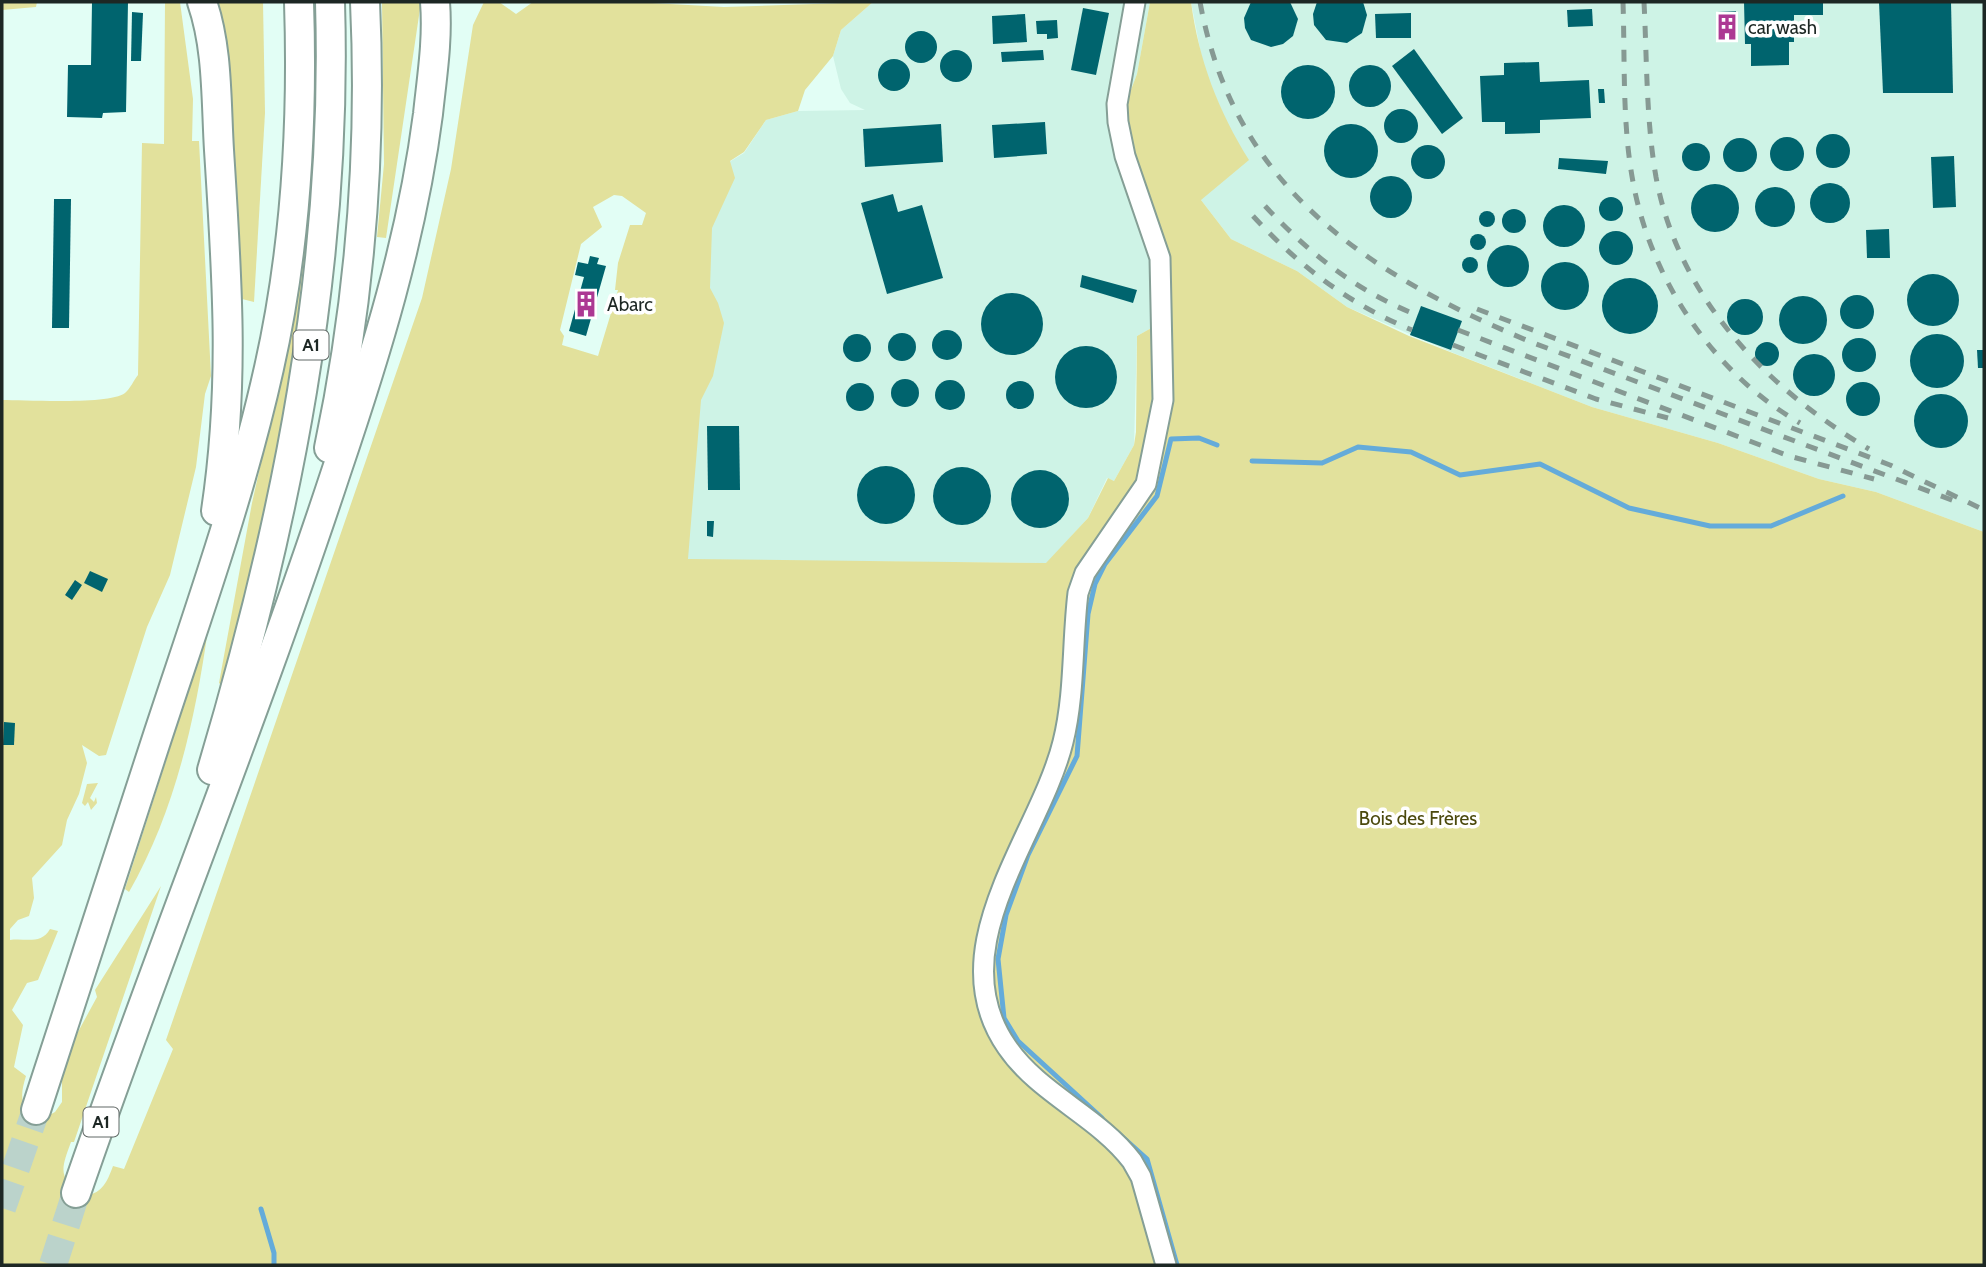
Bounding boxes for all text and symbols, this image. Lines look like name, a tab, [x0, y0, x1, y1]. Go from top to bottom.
building icon: car wash	[1712, 12, 1742, 42]
place label: car wash	[1748, 16, 1817, 39]
building icon: Abarc	[571, 289, 601, 319]
place label: Abarc	[607, 293, 653, 316]
road number: A1	[294, 330, 328, 360]
park label: Bois des Frères	[1359, 807, 1477, 830]
road number: A1	[84, 1107, 119, 1136]

